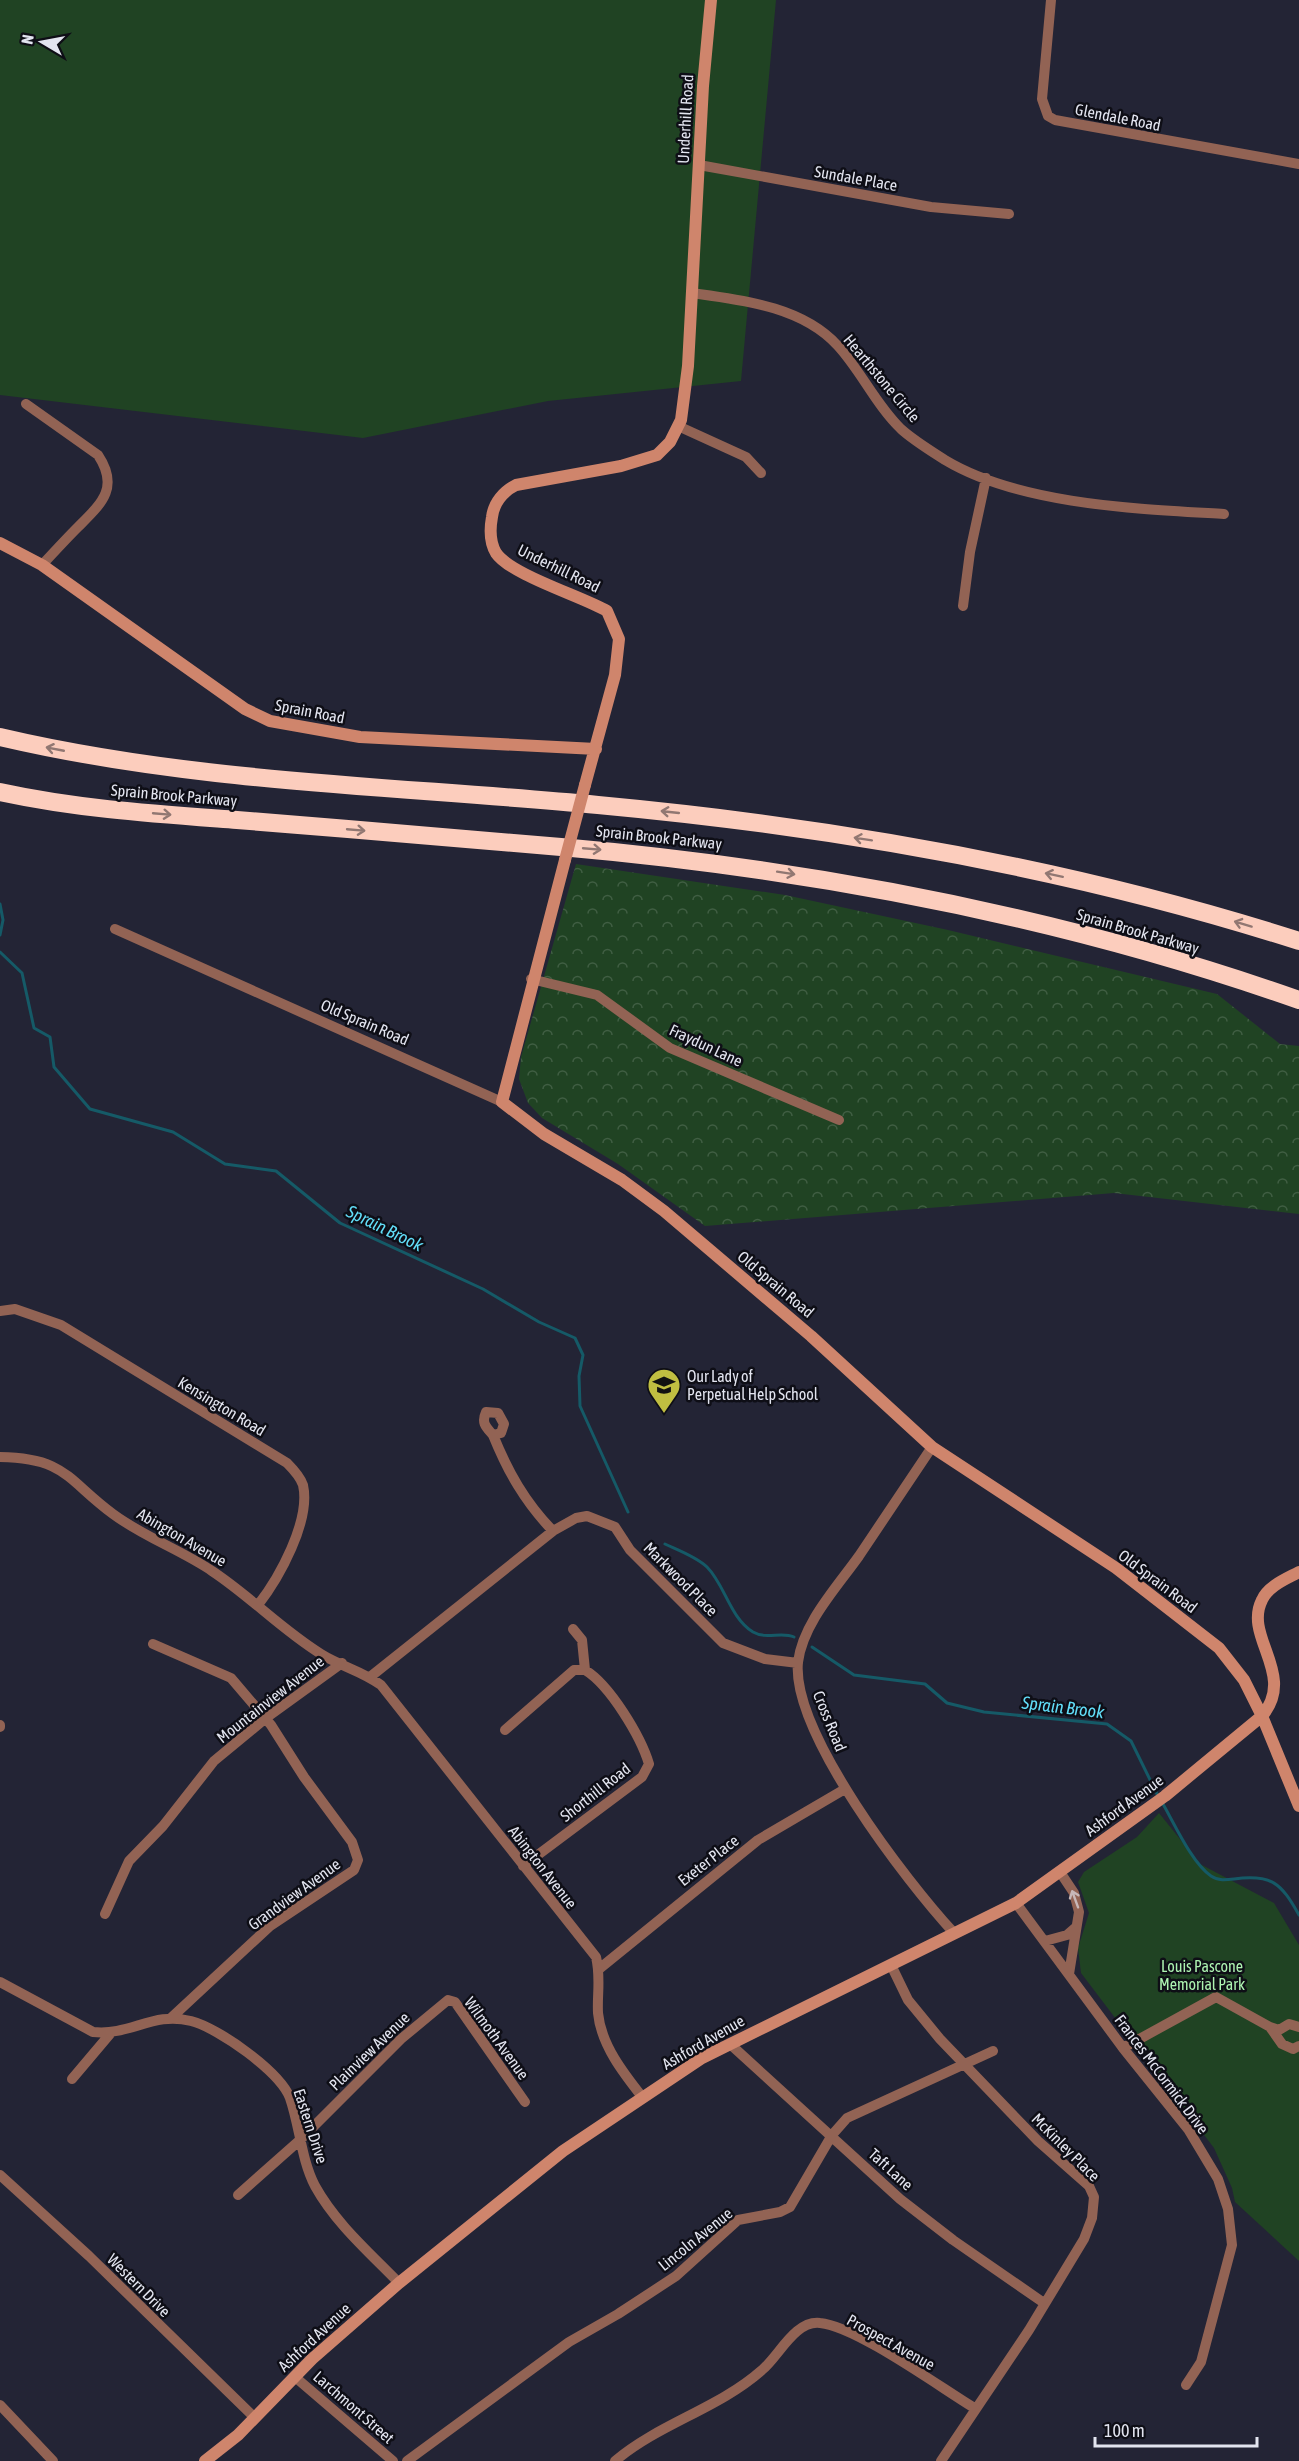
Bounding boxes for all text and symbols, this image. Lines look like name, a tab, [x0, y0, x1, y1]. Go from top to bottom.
north arrow	[12, 12, 72, 72]
text: N	[18, 33, 37, 46]
street label: Underhill Road	[674, 74, 696, 164]
street label: Glendale Road	[1074, 100, 1162, 134]
street label: Sundale Place	[813, 162, 899, 194]
street label: Hearthstone Circle	[840, 331, 924, 425]
street label: Underhill Road	[515, 540, 603, 596]
street label: Sprain Road	[274, 695, 346, 728]
one-way arrow	[46, 743, 65, 754]
street label: Sprain Brook Parkway	[110, 781, 238, 811]
one-way arrow	[660, 807, 680, 818]
one-way arrow	[151, 809, 171, 820]
street label: Sprain Brook Parkway	[595, 821, 723, 854]
one-way arrow	[346, 825, 366, 836]
one-way arrow	[853, 833, 873, 844]
one-way arrow	[582, 844, 602, 855]
one-way arrow	[776, 868, 795, 879]
one-way arrow	[1045, 869, 1064, 881]
street label: Sprain Brook Parkway	[1074, 905, 1202, 958]
one-way arrow	[1234, 918, 1253, 929]
street label: Old Sprain Road	[318, 995, 412, 1049]
street label: Fraydun Lane	[666, 1020, 745, 1071]
water label: Sprain Brook	[342, 1200, 428, 1256]
street label: Old Sprain Road	[734, 1247, 818, 1322]
school or university icon: Our Lady of Perpetual Help School	[646, 1367, 682, 1414]
place label: Our Lady of Perpetual Help School	[687, 1367, 819, 1404]
street label: Kensington Road	[174, 1373, 269, 1440]
street label: Abington Avenue	[134, 1504, 230, 1571]
street label: Markwood Place	[640, 1538, 722, 1620]
street label: Old Sprain Road	[1115, 1546, 1201, 1617]
street label: Mountainview Avenue	[213, 1652, 327, 1746]
street label: Cross Road	[810, 1688, 850, 1754]
water label: Sprain Brook	[1020, 1691, 1106, 1723]
street label: Shorthill Road	[556, 1759, 634, 1825]
street label: Ashford Avenue	[1082, 1771, 1166, 1839]
street label: Abington Avenue	[504, 1822, 581, 1913]
street label: Exeter Place	[674, 1831, 742, 1889]
street label: Grandview Avenue	[245, 1855, 343, 1933]
one-way arrow	[1068, 1890, 1079, 1908]
park label: Louis Pascone Memorial Park	[1159, 1957, 1245, 1993]
street label: Wilmoth Avenue	[461, 1993, 533, 2083]
street label: Plainview Avenue	[325, 2008, 413, 2094]
street label: Ashford Avenue	[659, 2011, 747, 2073]
street label: Frances McCormick Drive	[1111, 2011, 1213, 2137]
street label: Eastern Drive	[290, 2086, 332, 2166]
street label: McKinley Place	[1028, 2109, 1104, 2185]
street label: Taft Lane	[865, 2145, 917, 2193]
street label: Lincoln Avenue	[655, 2204, 735, 2274]
street label: Western Drive	[104, 2250, 174, 2320]
street label: Ashford Avenue	[274, 2299, 354, 2375]
street label: Prospect Avenue	[844, 2310, 938, 2374]
street label: Larchmont Street	[310, 2367, 398, 2447]
scale bar	[1095, 2410, 1257, 2448]
text: 100 m	[1104, 2420, 1145, 2441]

